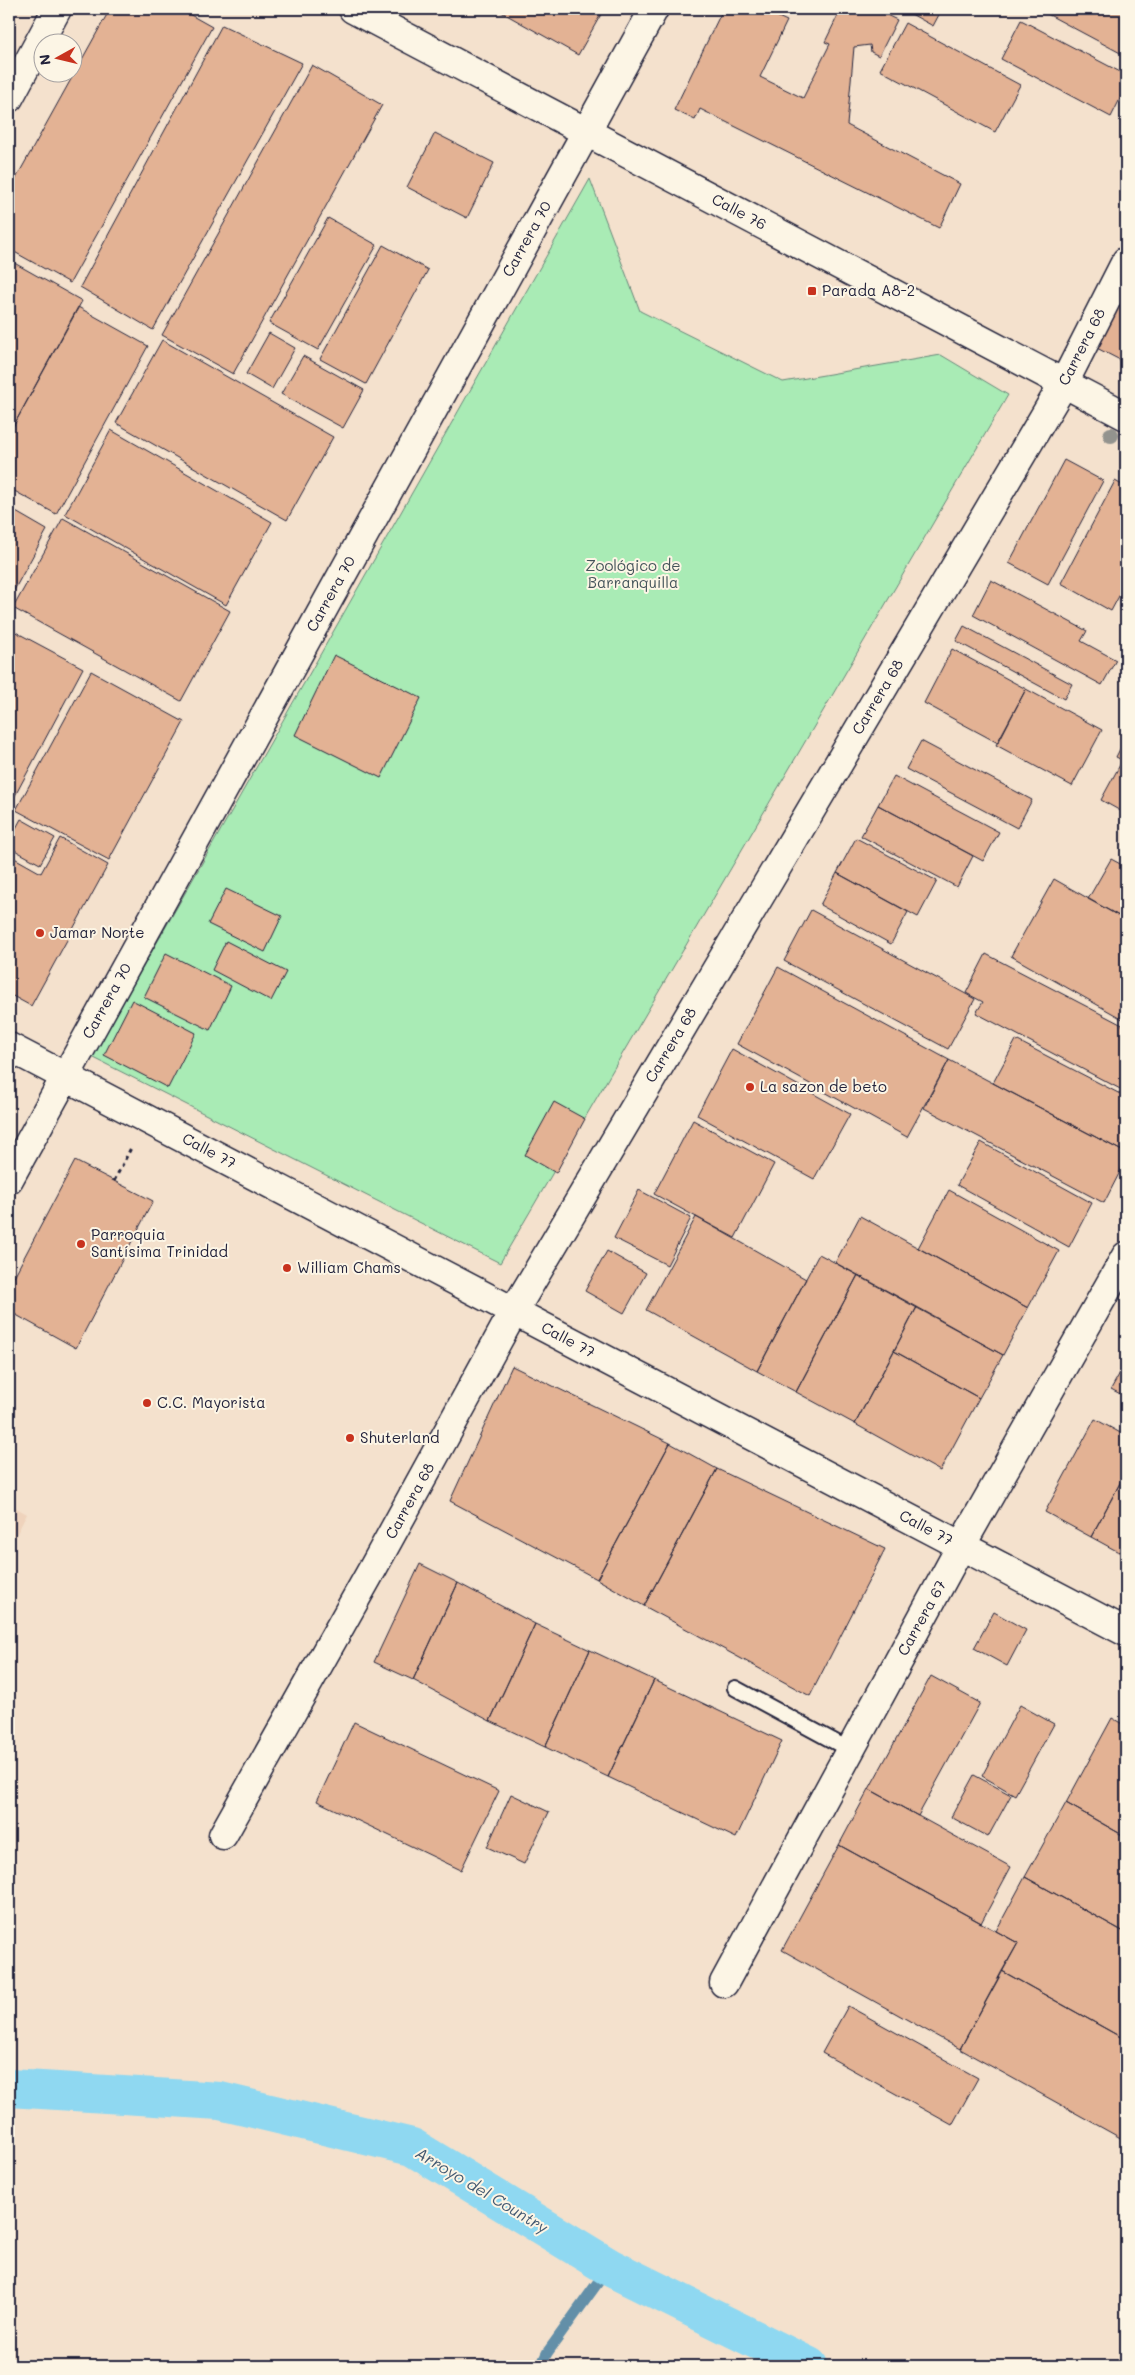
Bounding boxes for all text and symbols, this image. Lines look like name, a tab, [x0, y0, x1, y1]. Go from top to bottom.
north arrow	[32, 32, 82, 82]
text: N	[34, 53, 55, 66]
street label: Calle 76	[709, 188, 770, 234]
street label: Carrera 70	[497, 197, 555, 280]
place label: Parada A8-2	[822, 280, 915, 300]
marker: Parada A8-2	[806, 285, 818, 297]
street label: Carrera 68	[1053, 304, 1109, 389]
street label: Carrera 70	[301, 552, 359, 635]
park label: Zoológico de Barranquilla	[585, 555, 681, 592]
street label: Carrera 68	[847, 655, 907, 738]
place label: Jamar Norte	[50, 922, 145, 942]
marker: Jamar Norte	[34, 927, 46, 939]
street label: Carrera 70	[77, 959, 135, 1042]
street label: Carrera 68	[640, 1003, 700, 1086]
place label: La sazon de beto	[760, 1076, 887, 1096]
marker: La sazon de beto	[744, 1081, 756, 1093]
street label: Calle 77	[179, 1128, 240, 1173]
place label: Parroquia Santísima Trinidad	[91, 1224, 228, 1261]
marker: Parroquia Santísima Trinidad	[75, 1238, 87, 1250]
place label: William Chams	[297, 1257, 401, 1277]
marker: William Chams	[281, 1262, 293, 1274]
street label: Calle 77	[538, 1317, 599, 1362]
place label: C.C. Mayorista	[157, 1392, 265, 1412]
marker: C.C. Mayorista	[141, 1397, 153, 1409]
place label: Shuterland	[360, 1427, 439, 1447]
marker: Shuterland	[344, 1432, 356, 1444]
street label: Carrera 68	[380, 1459, 438, 1542]
street label: Calle 77	[896, 1505, 957, 1550]
street label: Carrera 67	[892, 1576, 950, 1659]
water label: Arroyo del Country	[412, 2142, 553, 2238]

